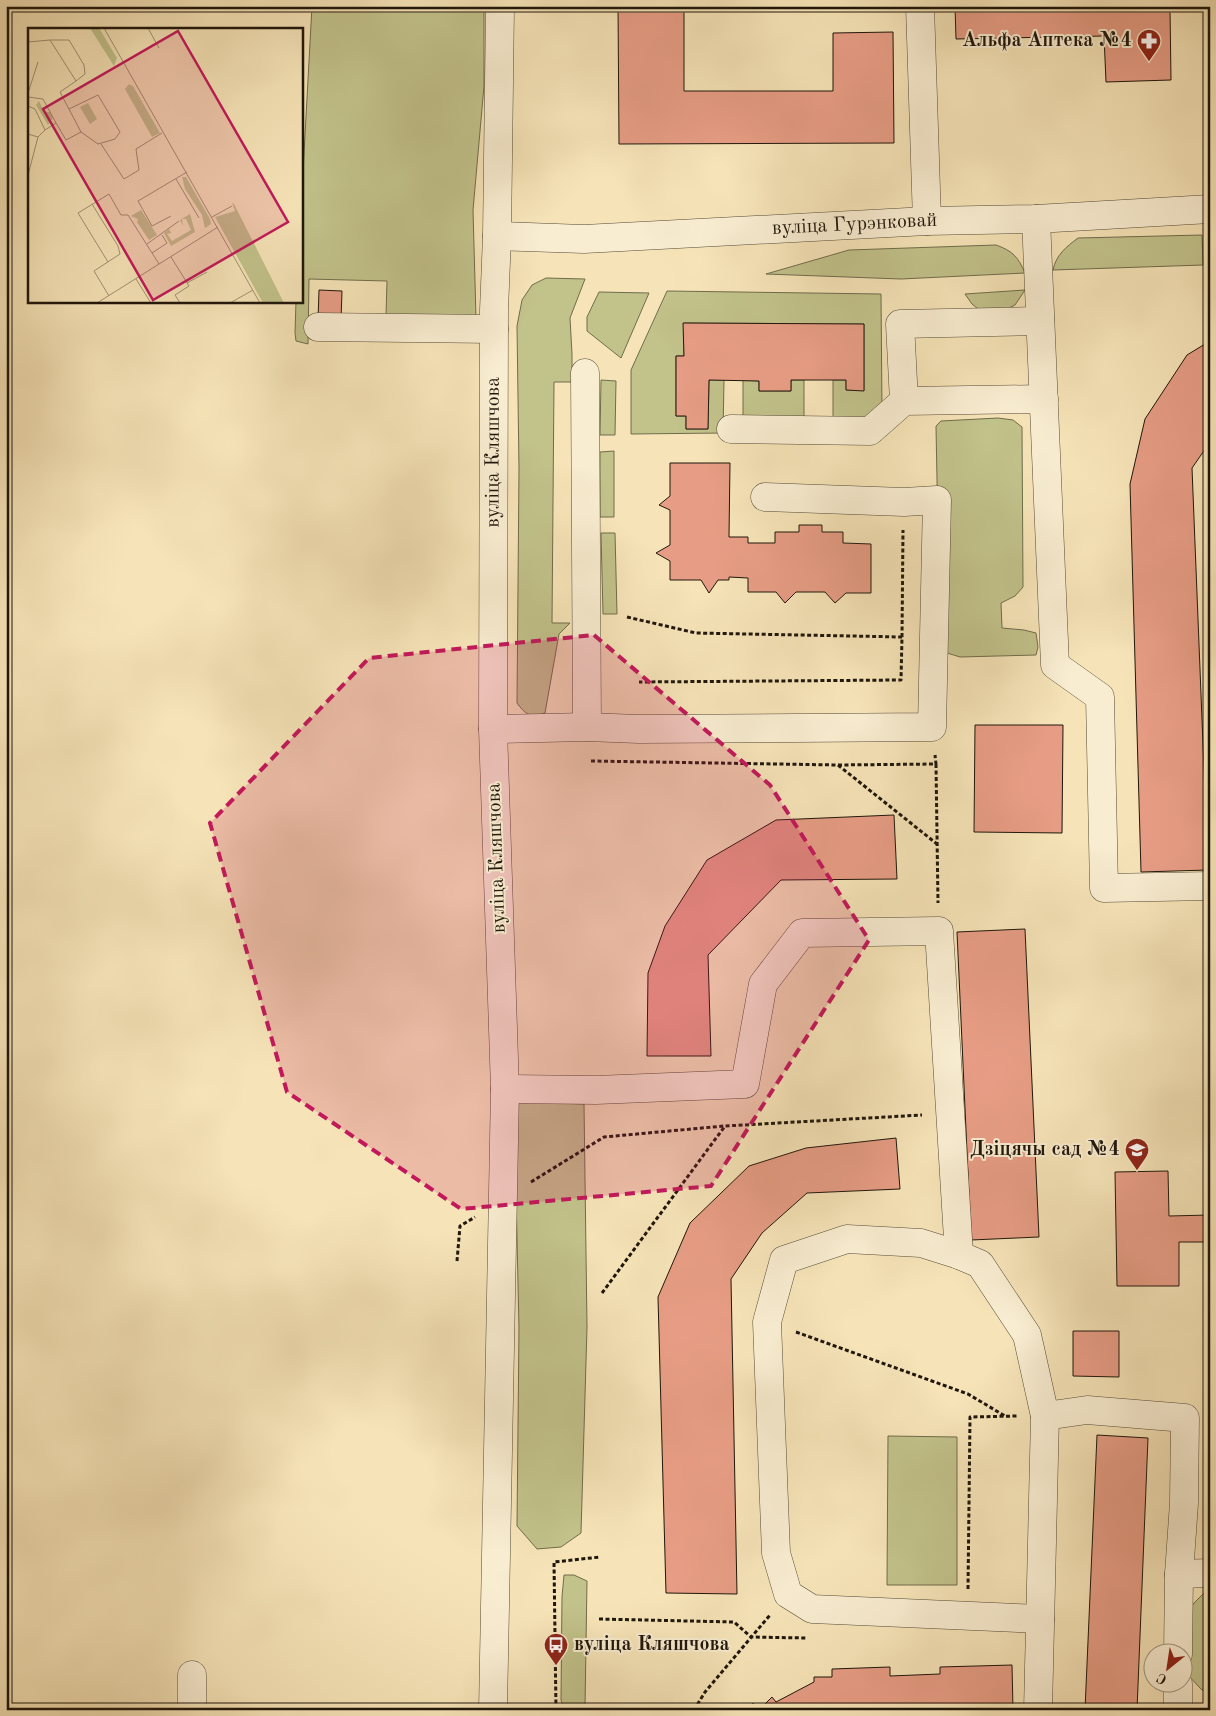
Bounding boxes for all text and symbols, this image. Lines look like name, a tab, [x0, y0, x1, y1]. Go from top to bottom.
inset map	[28, 28, 302, 302]
pharmacy icon: Альфа Аптека №4	[1136, 28, 1162, 62]
place label: Альфа Аптека №4	[962, 31, 1132, 51]
street label: вуліца Гурэнковай	[772, 211, 937, 239]
street label: вуліца Кляшчова	[483, 377, 504, 528]
street label: вуліца Кляшчова	[484, 782, 510, 934]
school or university icon: Дзіцячы сад №4	[1124, 1137, 1150, 1171]
place label: Дзіцячы сад №4	[970, 1140, 1120, 1160]
bus stop icon: вуліца Кляшчова	[543, 1632, 569, 1666]
place label: вуліца Кляшчова	[574, 1635, 730, 1655]
north arrow	[1144, 1644, 1194, 1694]
text: С	[1154, 1670, 1170, 1687]

